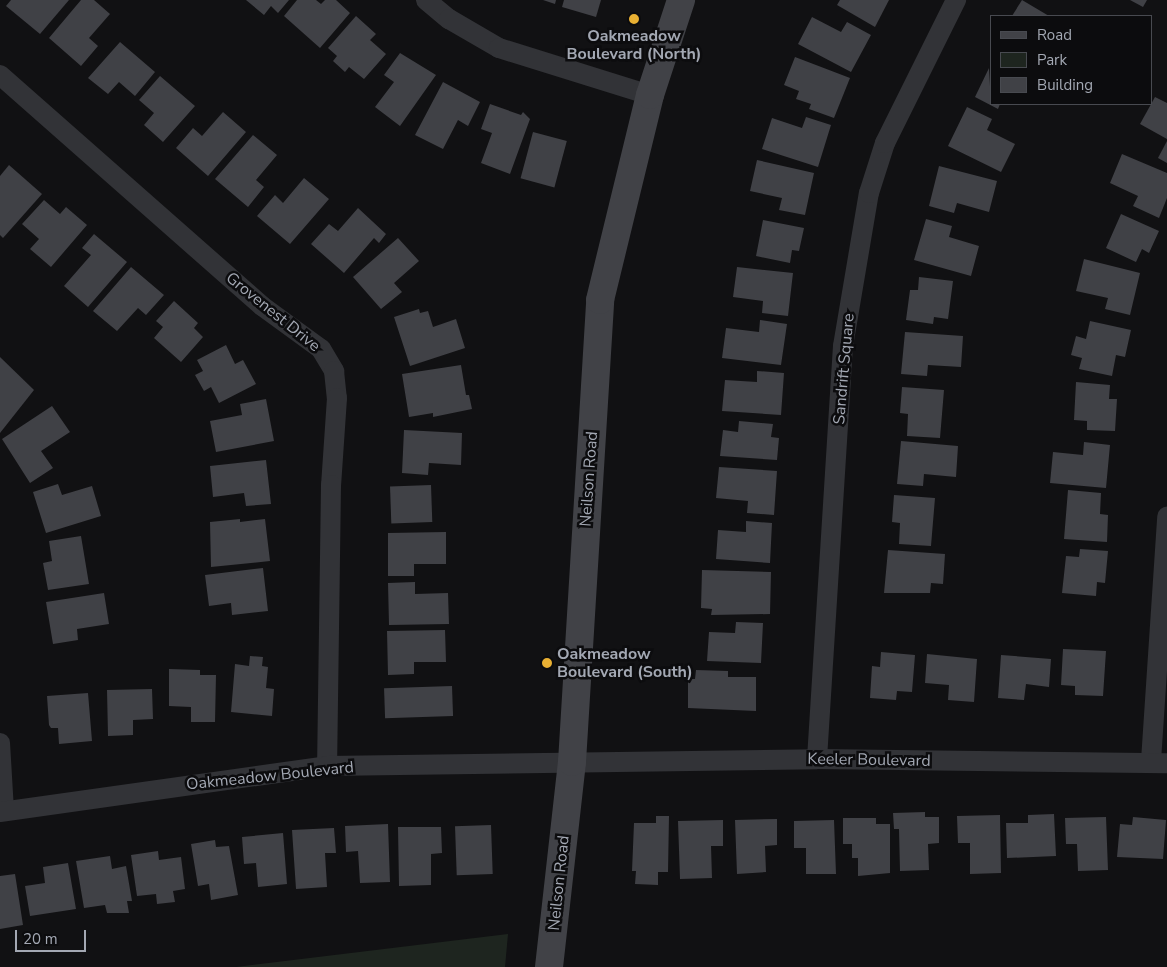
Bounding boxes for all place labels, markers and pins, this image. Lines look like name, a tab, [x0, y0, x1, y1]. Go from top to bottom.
marker: Oakmeadow Boulevard (North)	[628, 13, 640, 25]
place label: Oakmeadow Boulevard (North)	[566, 26, 702, 64]
place label: Oakmeadow Boulevard (South)	[557, 644, 693, 682]
marker: Oakmeadow Boulevard (South)	[541, 657, 553, 669]

